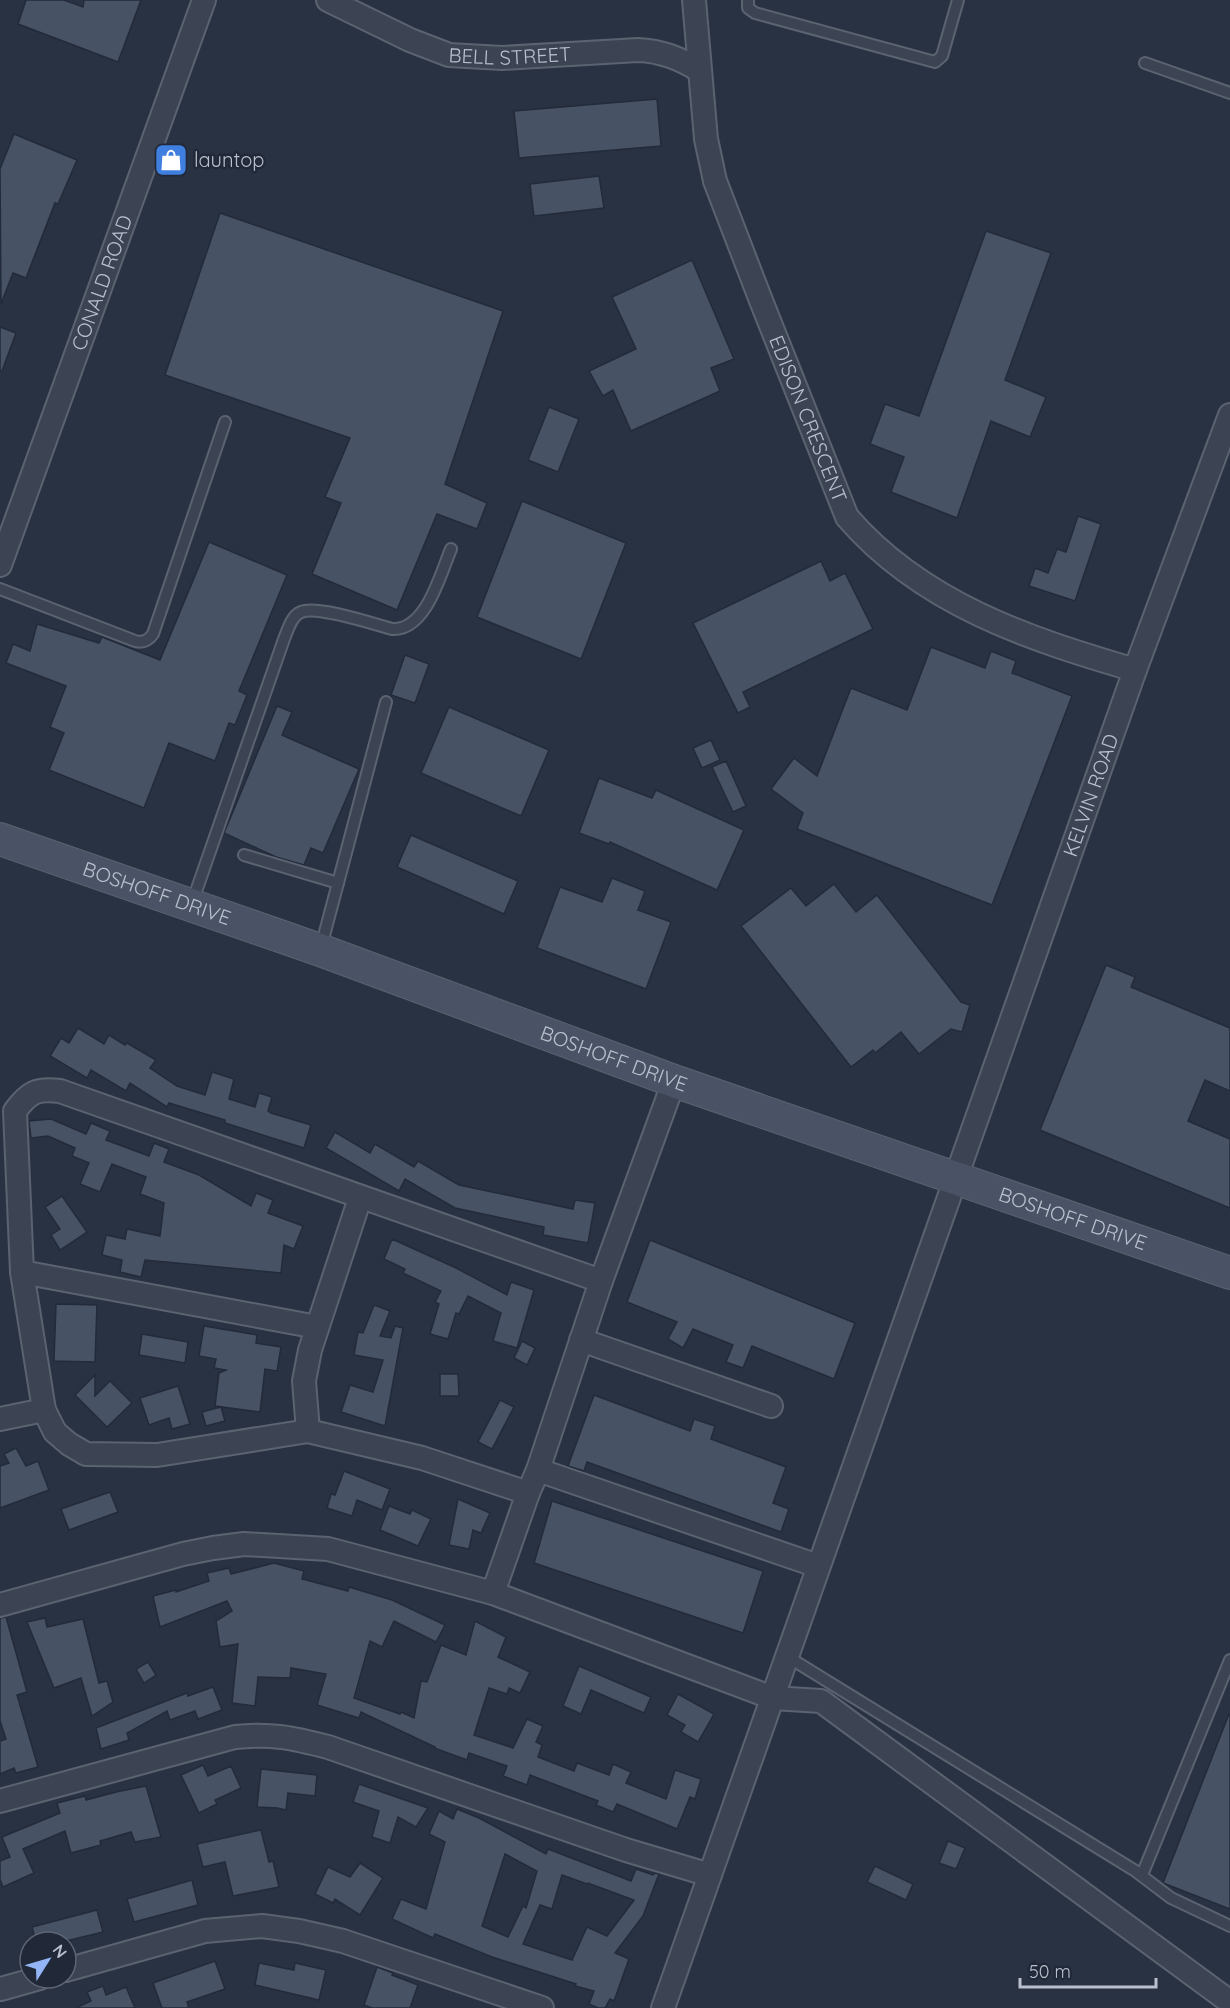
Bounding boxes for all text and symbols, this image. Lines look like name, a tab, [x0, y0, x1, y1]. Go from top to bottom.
street label: BELL STREET	[448, 41, 572, 70]
shop icon: launtop	[153, 142, 189, 178]
place label: launtop	[194, 147, 264, 172]
street label: CONALD ROAD	[66, 212, 137, 354]
street label: EDISON CRESCENT	[764, 332, 853, 506]
street label: KELVIN ROAD	[1057, 730, 1124, 860]
street label: BOSHOFF DRIVE	[80, 856, 234, 930]
street label: BOSHOFF DRIVE	[537, 1020, 691, 1097]
street label: BOSHOFF DRIVE	[996, 1181, 1150, 1255]
north arrow	[18, 1930, 78, 1990]
text: N	[48, 1940, 72, 1962]
scale bar	[1020, 1951, 1156, 1989]
text: 50 m	[1029, 1960, 1071, 1983]

